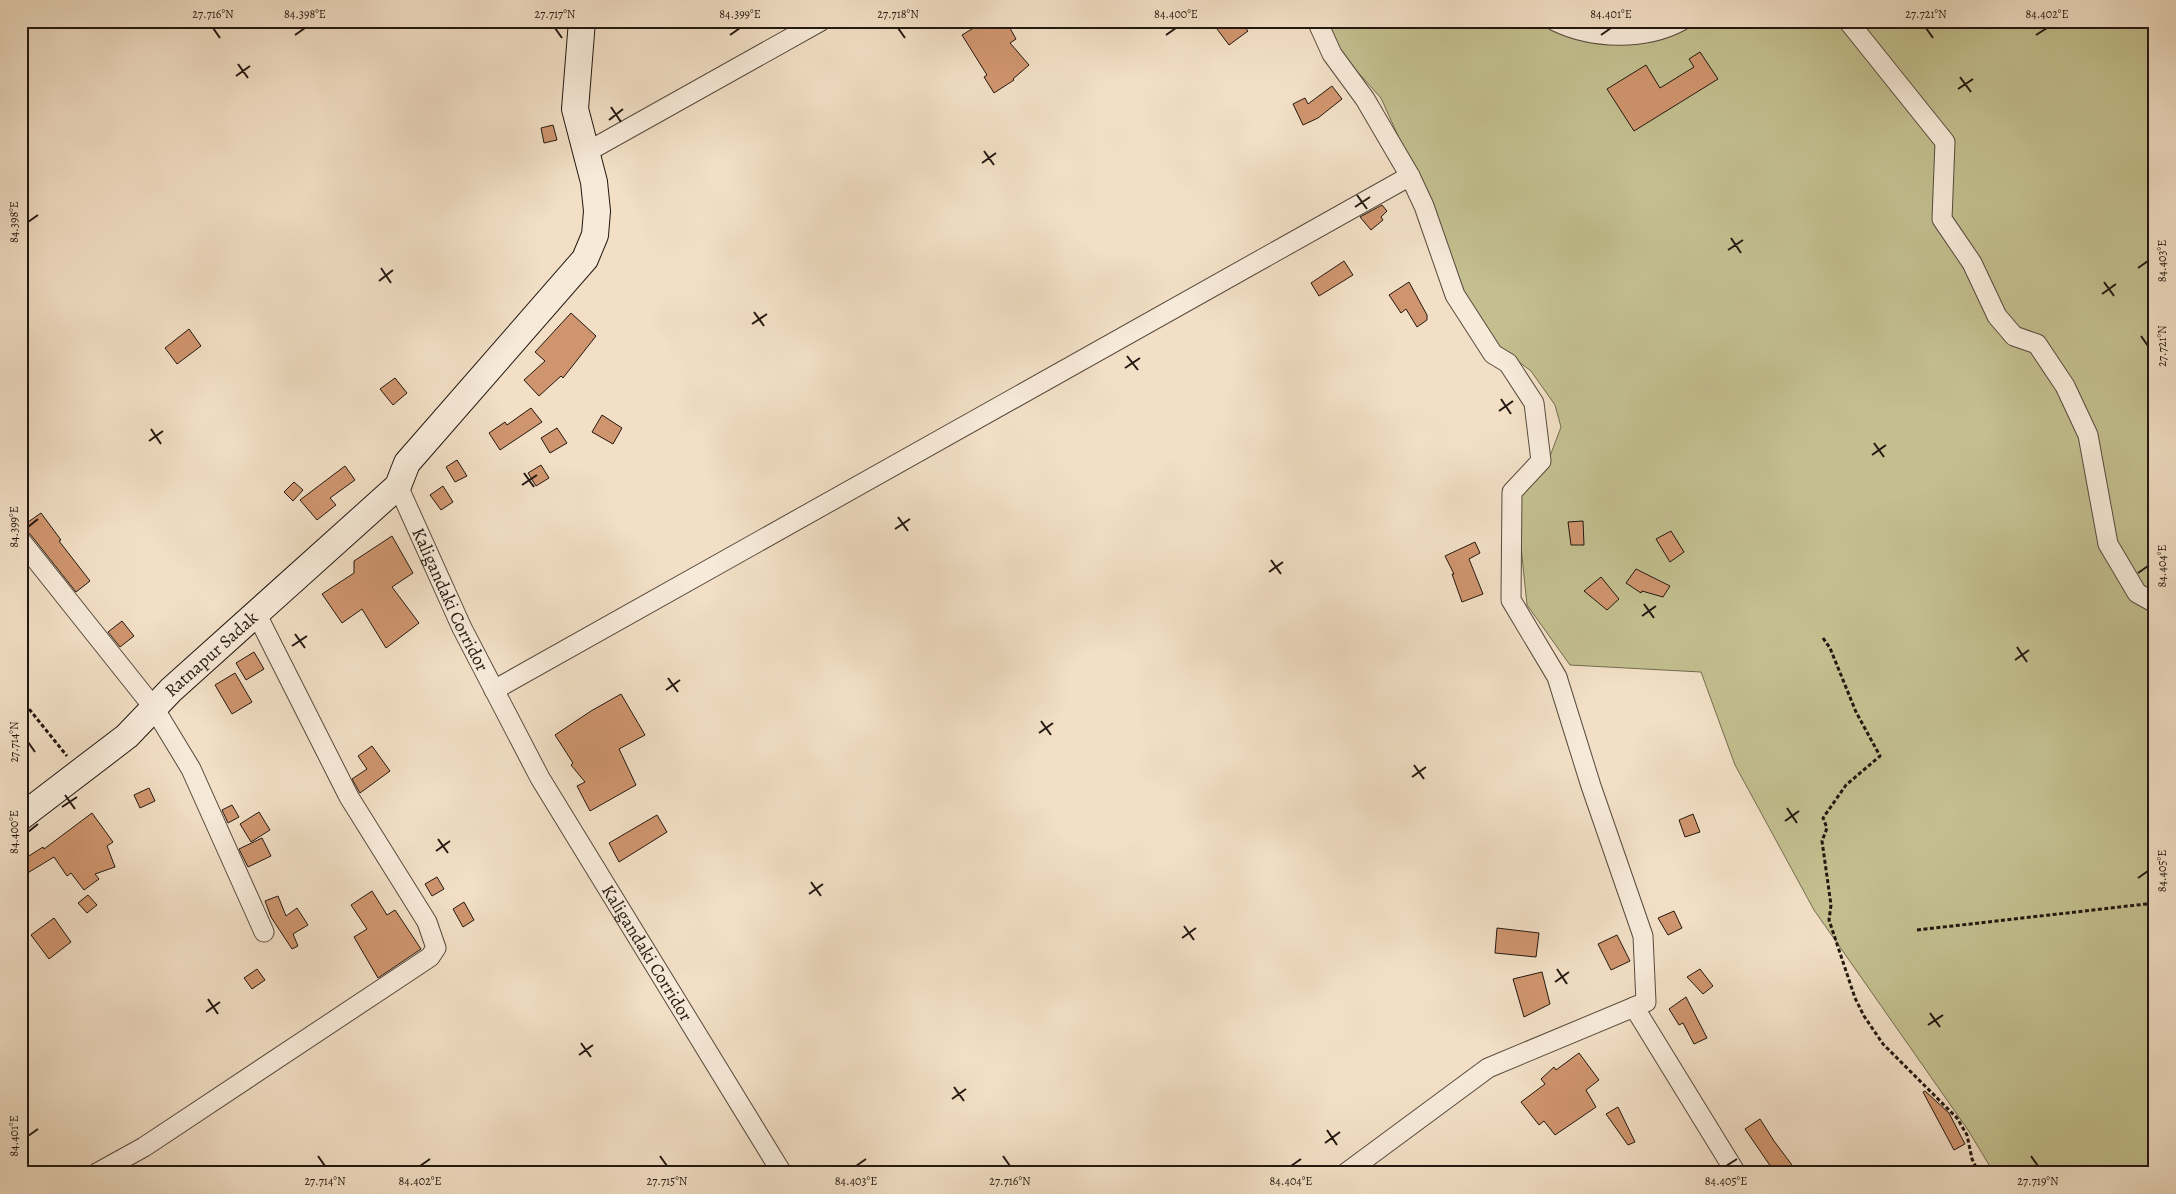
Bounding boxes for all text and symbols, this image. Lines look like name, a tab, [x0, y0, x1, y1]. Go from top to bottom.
text: 27.716°N	[192, 6, 234, 22]
text: 84.398°E	[284, 6, 326, 22]
text: 27.717°N	[535, 6, 576, 22]
text: 84.399°E	[719, 6, 761, 22]
text: 27.718°N	[877, 6, 919, 22]
text: 84.400°E	[1154, 6, 1198, 22]
text: 84.401°E	[1590, 6, 1632, 22]
text: 27.721°N	[1905, 6, 1947, 22]
text: 84.402°E	[2025, 6, 2069, 22]
text: 84.398°E	[6, 201, 22, 243]
text: 84.403°E	[2154, 240, 2170, 282]
text: 27.721°N	[2154, 325, 2170, 367]
text: 84.399°E	[6, 506, 22, 548]
street label: Kaligandaki Corridor	[406, 524, 495, 676]
text: 84.404°E	[2154, 545, 2170, 587]
street label: Ratnapur Sadak	[159, 606, 263, 702]
text: 27.714°N	[6, 721, 22, 763]
text: 84.400°E	[6, 810, 22, 854]
text: 84.405°E	[2154, 850, 2170, 892]
street label: Kaligandaki Corridor	[596, 880, 698, 1026]
text: 84.401°E	[6, 1115, 22, 1157]
text: 27.714°N	[304, 1173, 346, 1189]
text: 84.402°E	[398, 1173, 442, 1189]
text: 27.715°N	[647, 1173, 688, 1189]
text: 84.403°E	[835, 1173, 877, 1189]
text: 27.716°N	[989, 1173, 1031, 1189]
text: 84.404°E	[1270, 1173, 1312, 1189]
text: 84.405°E	[1705, 1173, 1747, 1189]
text: 27.719°N	[2017, 1173, 2059, 1189]

